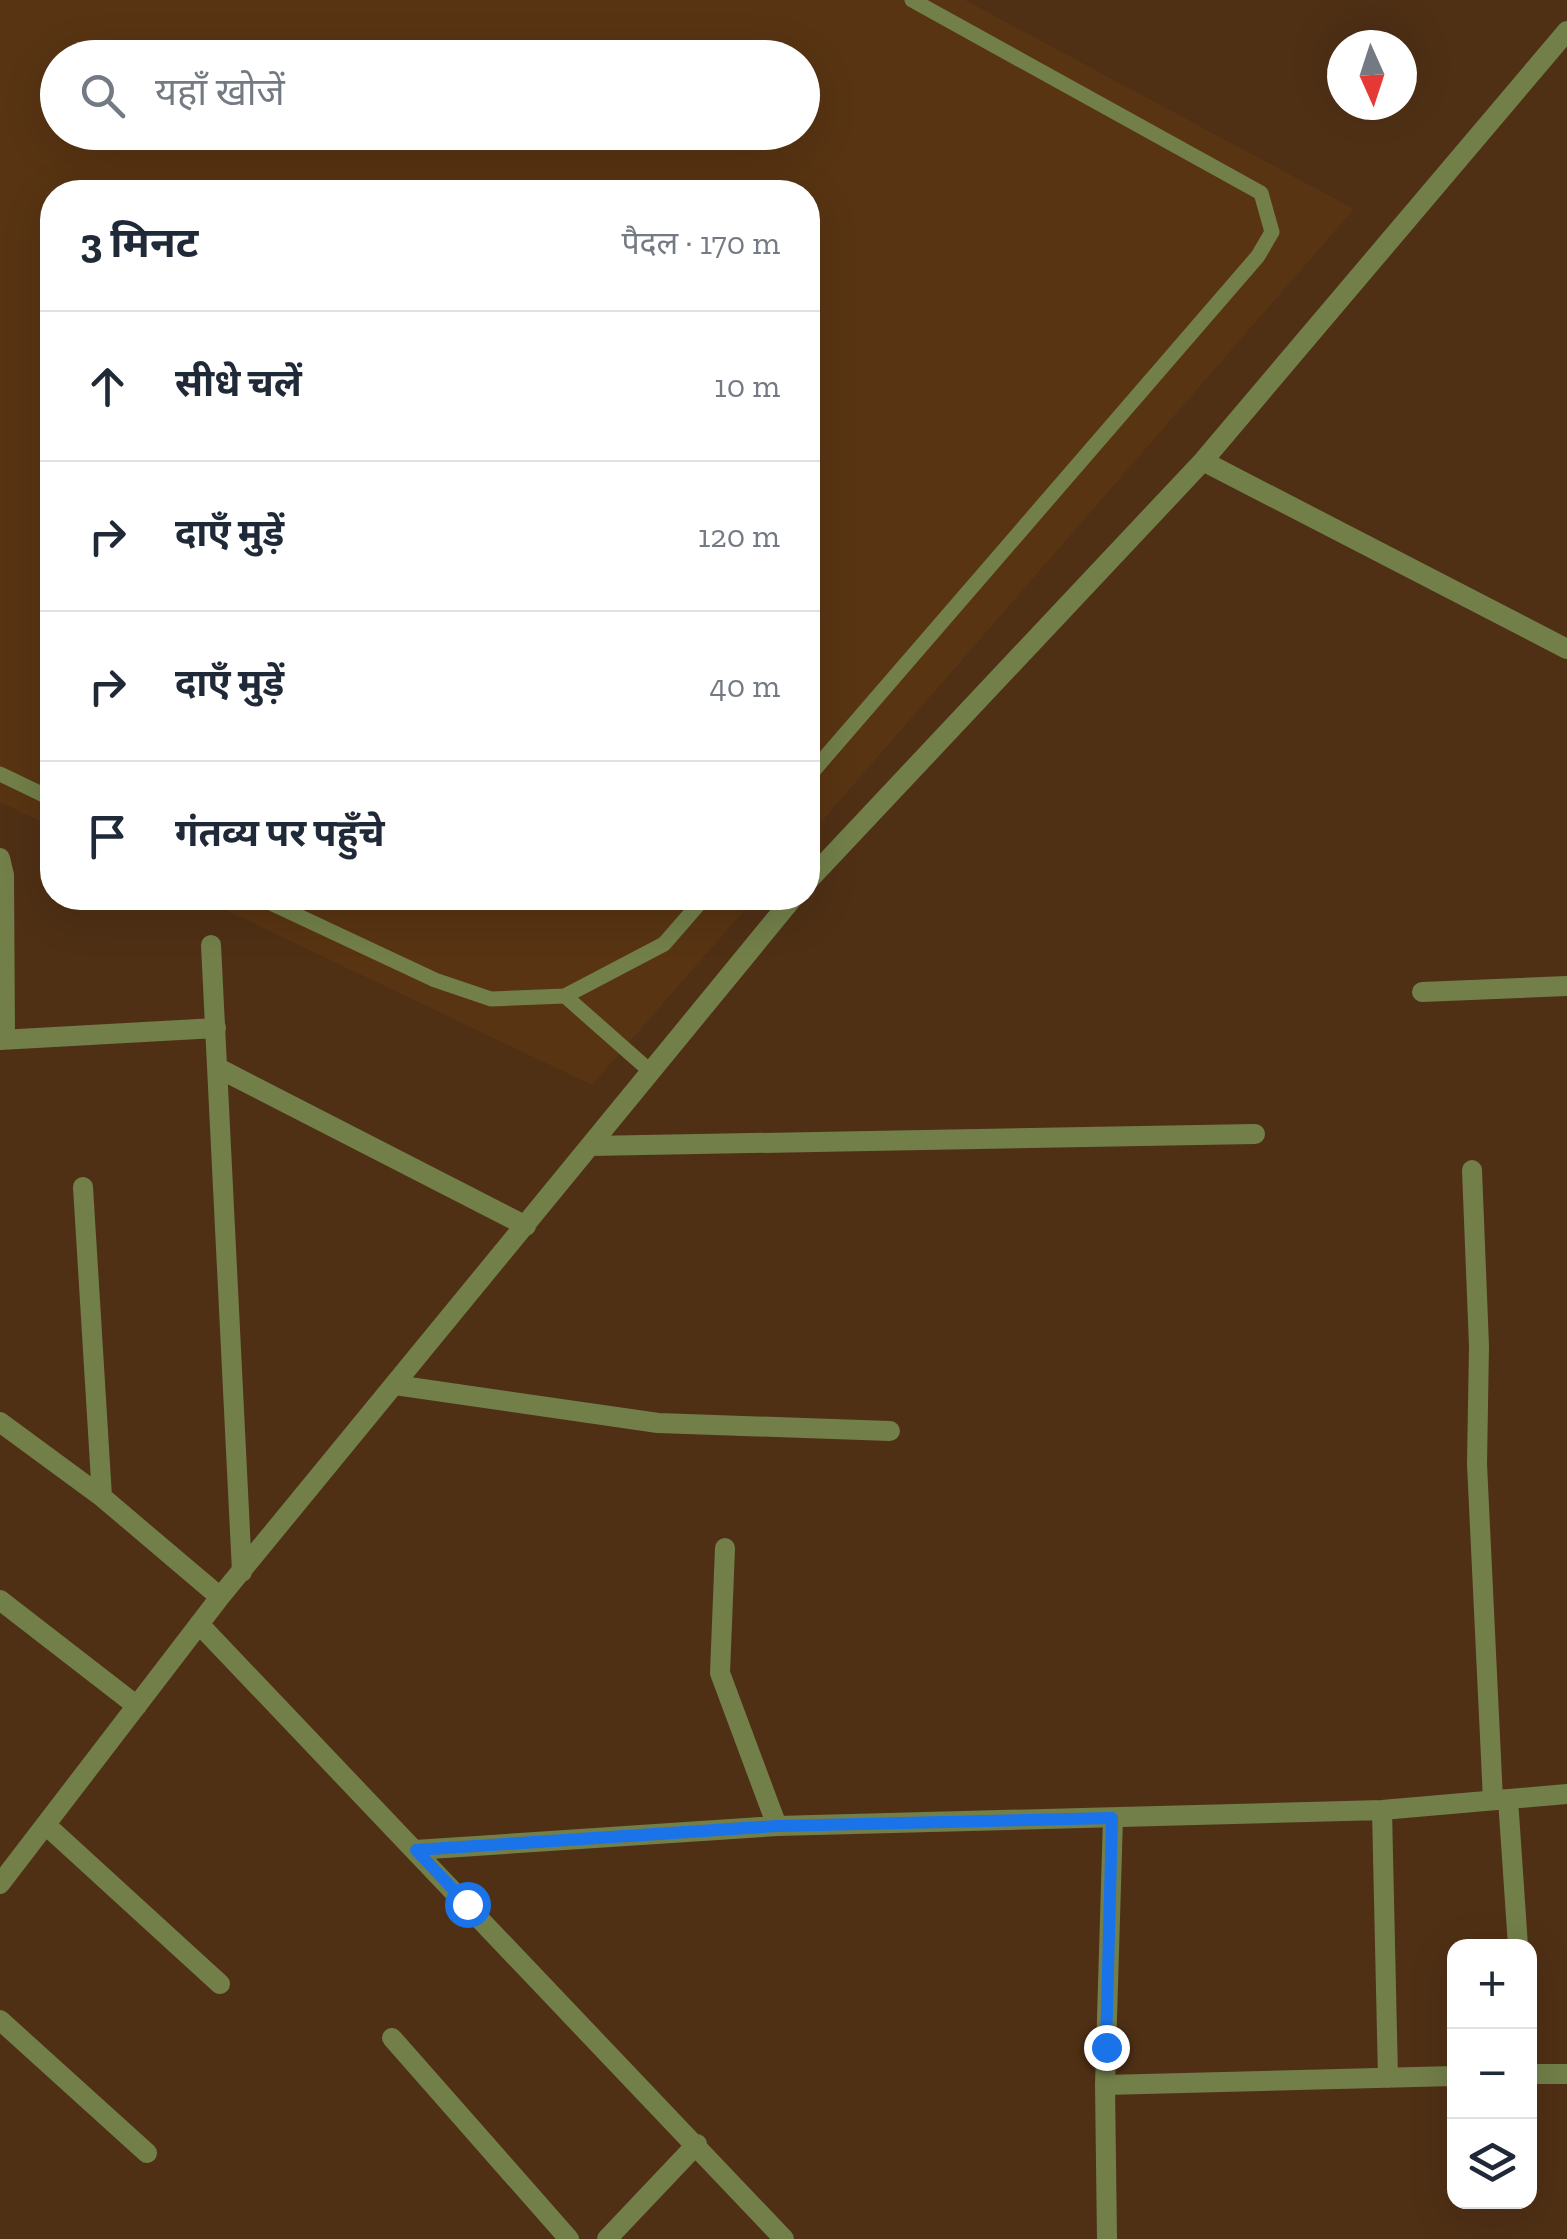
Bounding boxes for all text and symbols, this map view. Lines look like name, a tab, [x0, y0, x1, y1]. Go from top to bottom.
north arrow	[1327, 30, 1417, 120]
search box	[40, 40, 820, 150]
icon: search	[75, 68, 130, 123]
text: यहाँ खोजें	[155, 69, 285, 115]
text: 3 मिनट	[80, 217, 198, 268]
text: पैदल · 170 m	[621, 224, 780, 262]
icon: ahead	[80, 359, 135, 414]
text: सीधे चलें	[175, 360, 302, 406]
text: 10 m	[714, 367, 780, 405]
icon: right	[80, 509, 135, 564]
text: दाएँ मुड़ें	[175, 510, 284, 556]
text: 120 m	[698, 517, 780, 555]
icon: right	[80, 659, 135, 714]
text: दाएँ मुड़ें	[175, 660, 284, 706]
text: 40 m	[709, 667, 780, 705]
icon: arrive	[80, 809, 135, 864]
text: गंतव्य पर पहुँचे	[175, 810, 385, 856]
route start	[445, 1882, 491, 1928]
map controls	[1447, 1939, 1537, 2209]
button: +	[1447, 1939, 1537, 2029]
route end	[1084, 2025, 1130, 2071]
button: −	[1447, 2029, 1537, 2119]
button: layers	[1447, 2119, 1537, 2209]

